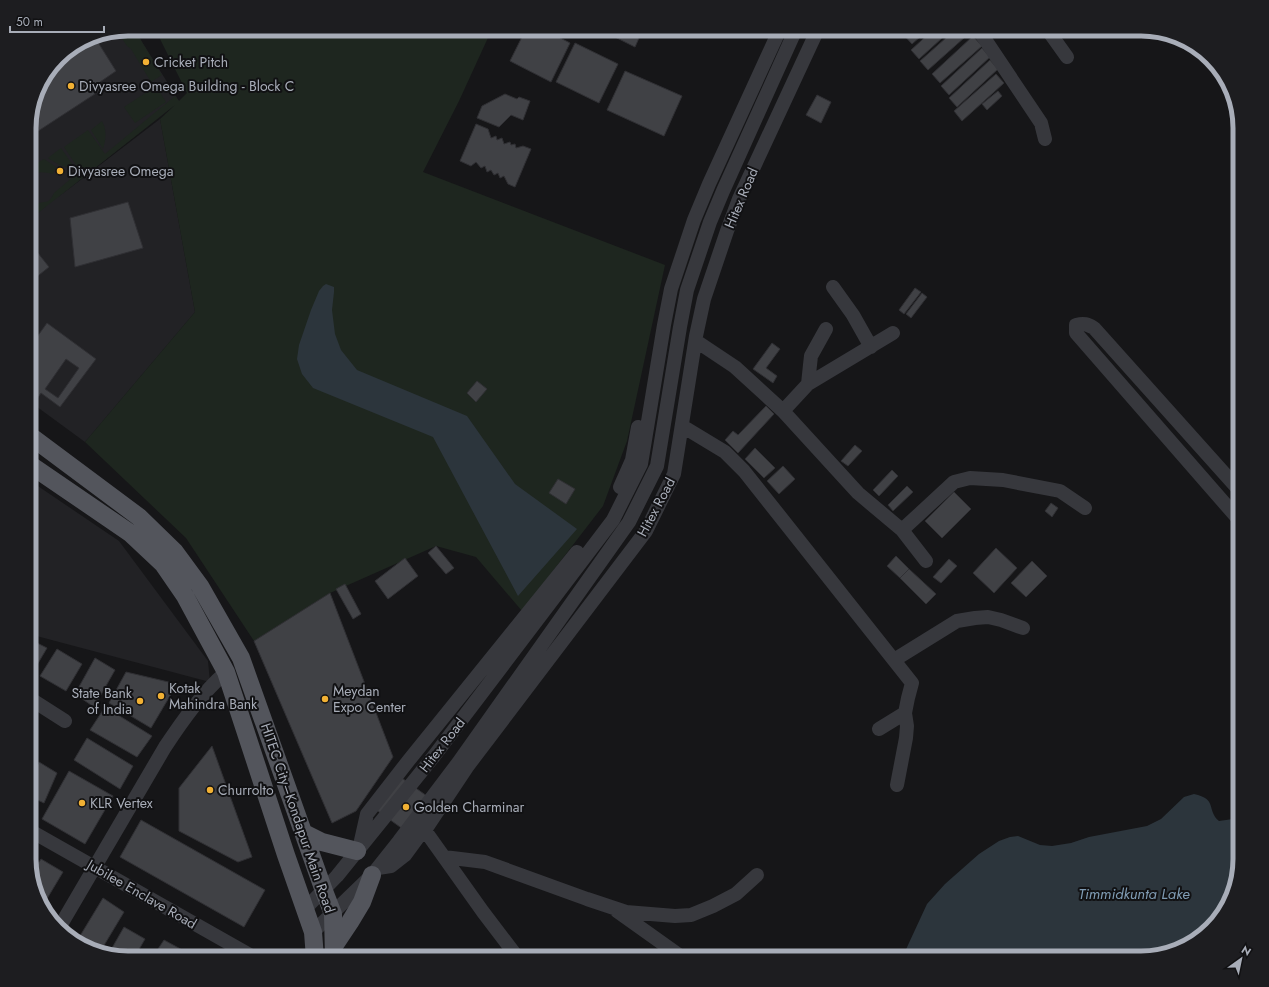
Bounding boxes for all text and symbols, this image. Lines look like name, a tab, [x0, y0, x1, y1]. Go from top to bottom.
scale bar	[10, 8, 104, 34]
text: 50 m	[16, 13, 43, 31]
place label: Cricket Pitch	[154, 52, 228, 72]
marker: Cricket Pitch	[141, 57, 151, 67]
place label: Divyasree Omega Building - Block C	[79, 76, 294, 96]
marker: Divyasree Omega Building - Block C	[66, 81, 76, 91]
place label: Divyasree Omega	[68, 161, 173, 181]
street label: Hitex Road	[719, 164, 763, 232]
marker: Divyasree Omega	[55, 166, 65, 176]
street label: Hitex Road	[632, 474, 680, 540]
place label: Kotak Mahindra Bank	[169, 678, 258, 714]
place label: Meydan Expo Center	[333, 681, 406, 717]
place label: State Bank of India	[71, 683, 133, 719]
marker: Kotak Mahindra Bank	[156, 691, 166, 701]
marker: Meydan Expo Center	[320, 694, 330, 704]
marker: State Bank of India	[135, 696, 145, 706]
street label: Hitex Road	[414, 714, 470, 776]
street label: HITEC City–Kondapur Main Road	[256, 720, 340, 916]
place label: Churrolto	[218, 780, 274, 800]
marker: Churrolto	[205, 785, 215, 795]
place label: KLR Vertex	[90, 793, 153, 813]
place label: Golden Charminar	[414, 797, 525, 817]
marker: KLR Vertex	[77, 798, 87, 808]
marker: Golden Charminar	[401, 802, 411, 812]
street label: Jubilee Enclave Road	[82, 853, 200, 934]
water label: Timmidkunta Lake	[1078, 883, 1190, 905]
north arrow	[1221, 939, 1261, 979]
text: N	[1238, 942, 1254, 960]

